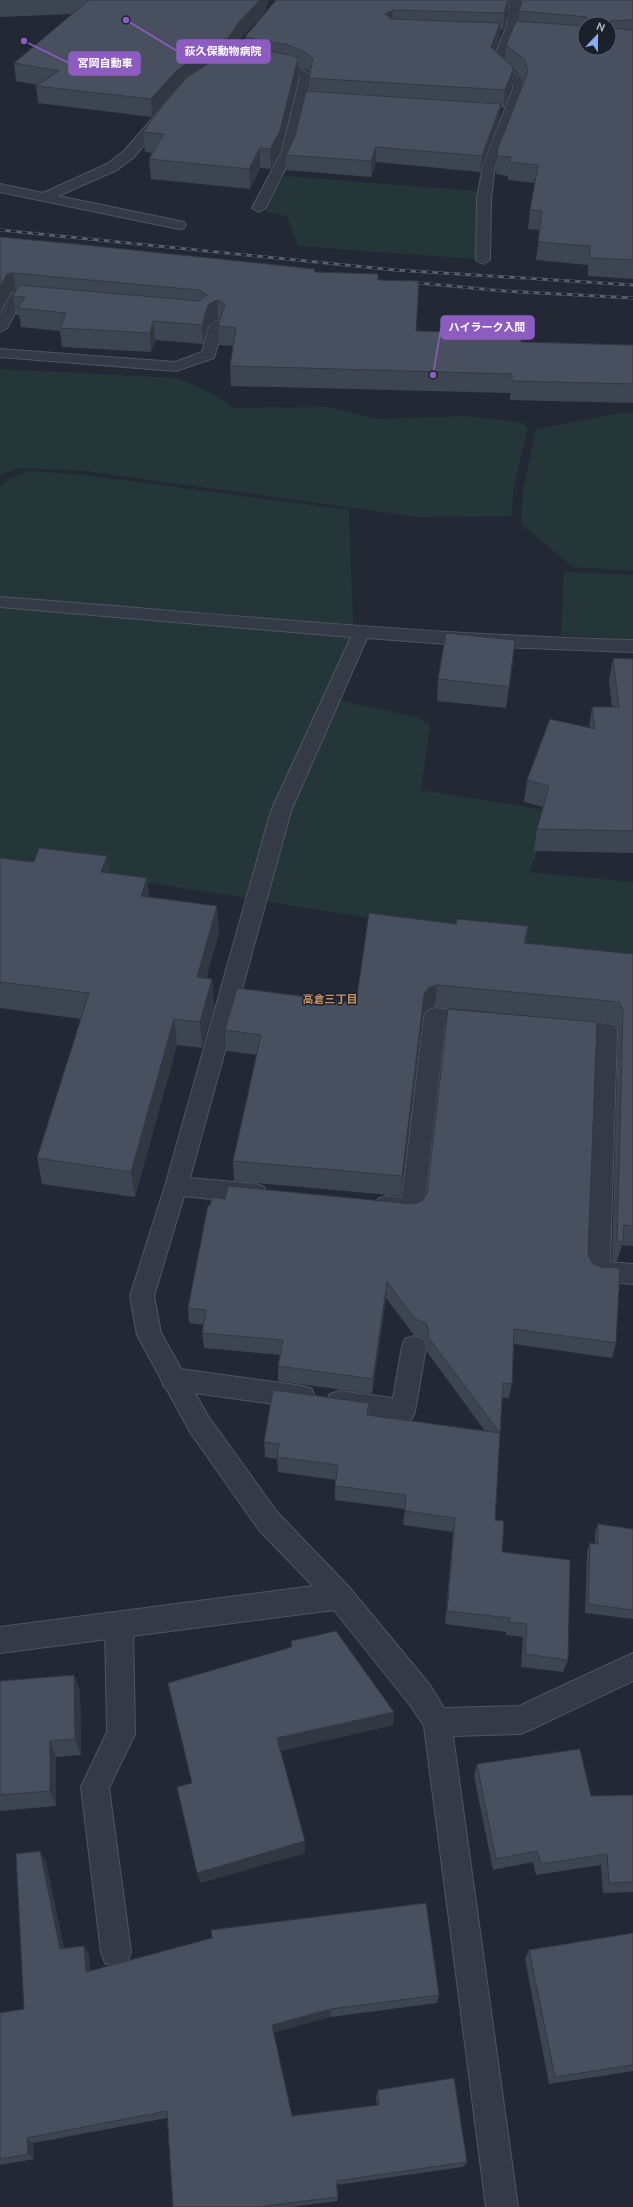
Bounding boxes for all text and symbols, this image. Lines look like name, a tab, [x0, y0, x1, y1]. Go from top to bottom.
north arrow	[577, 16, 617, 56]
text: N	[595, 20, 607, 34]
callout: 荻久保動物病院	[177, 40, 270, 63]
text: 荻久保動物病院	[185, 45, 262, 57]
callout: 宮岡自動車	[69, 52, 140, 75]
text: 宮岡自動車	[78, 57, 133, 69]
callout: ハイラーク入間	[441, 316, 534, 339]
text: ハイラーク入間	[449, 321, 525, 333]
district label: 高倉三丁目	[303, 993, 358, 1005]

